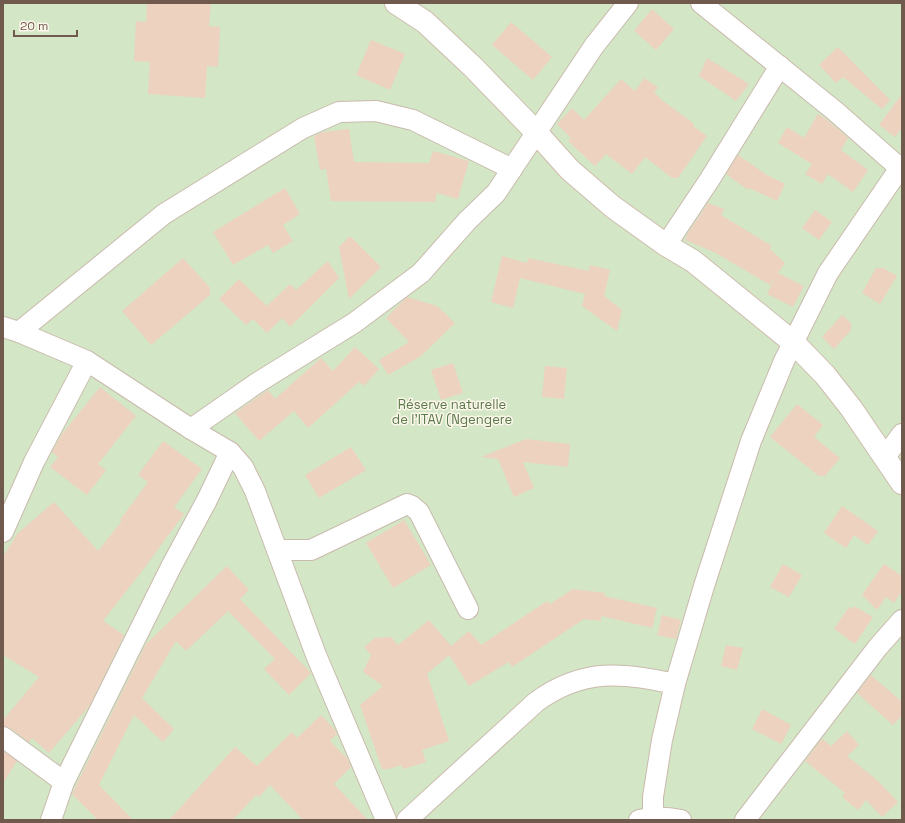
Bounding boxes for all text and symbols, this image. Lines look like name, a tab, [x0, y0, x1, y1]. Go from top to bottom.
scale bar	[14, 12, 77, 38]
text: 20 m	[20, 18, 48, 34]
park label: Réserve naturelle de l'ITAV (Ngengere	[392, 396, 512, 428]

